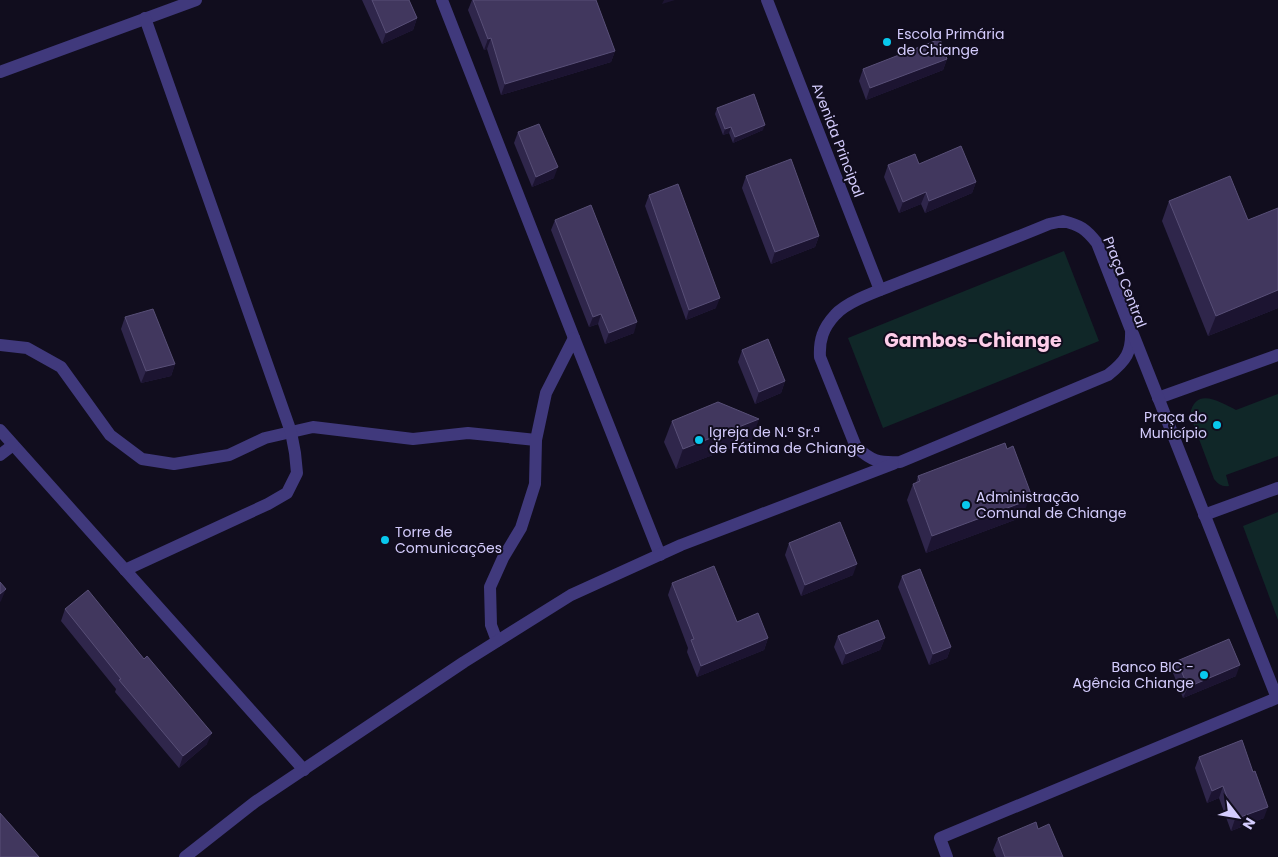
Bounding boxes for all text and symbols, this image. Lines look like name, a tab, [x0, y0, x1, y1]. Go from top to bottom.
place label: Escola Primária de Chiange	[897, 24, 1004, 60]
marker: Escola Primária de Chiange	[881, 36, 893, 48]
street label: Avenida Principal	[807, 80, 869, 200]
street label: Praça Central	[1098, 234, 1152, 330]
district label: Gambos-Chiange	[884, 327, 1062, 354]
place label: Praça do Município	[1140, 407, 1207, 443]
marker: Praça do Município	[1211, 419, 1223, 431]
place label: Igreja de N.ª Sr.ª de Fátima de Chiange	[709, 422, 866, 458]
marker: Igreja de N.ª Sr.ª de Fátima de Chiange	[693, 434, 705, 446]
place label: Administração Comunal de Chiange	[976, 487, 1127, 523]
marker: Administração Comunal de Chiange	[960, 499, 972, 511]
place label: Torre de Comunicações	[395, 522, 502, 558]
marker: Torre de Comunicações	[379, 534, 391, 546]
place label: Banco BIC - Agência Chiange	[1073, 657, 1194, 693]
marker: Banco BIC - Agência Chiange	[1198, 669, 1210, 681]
north arrow	[1213, 792, 1263, 842]
text: N	[1238, 814, 1260, 833]

